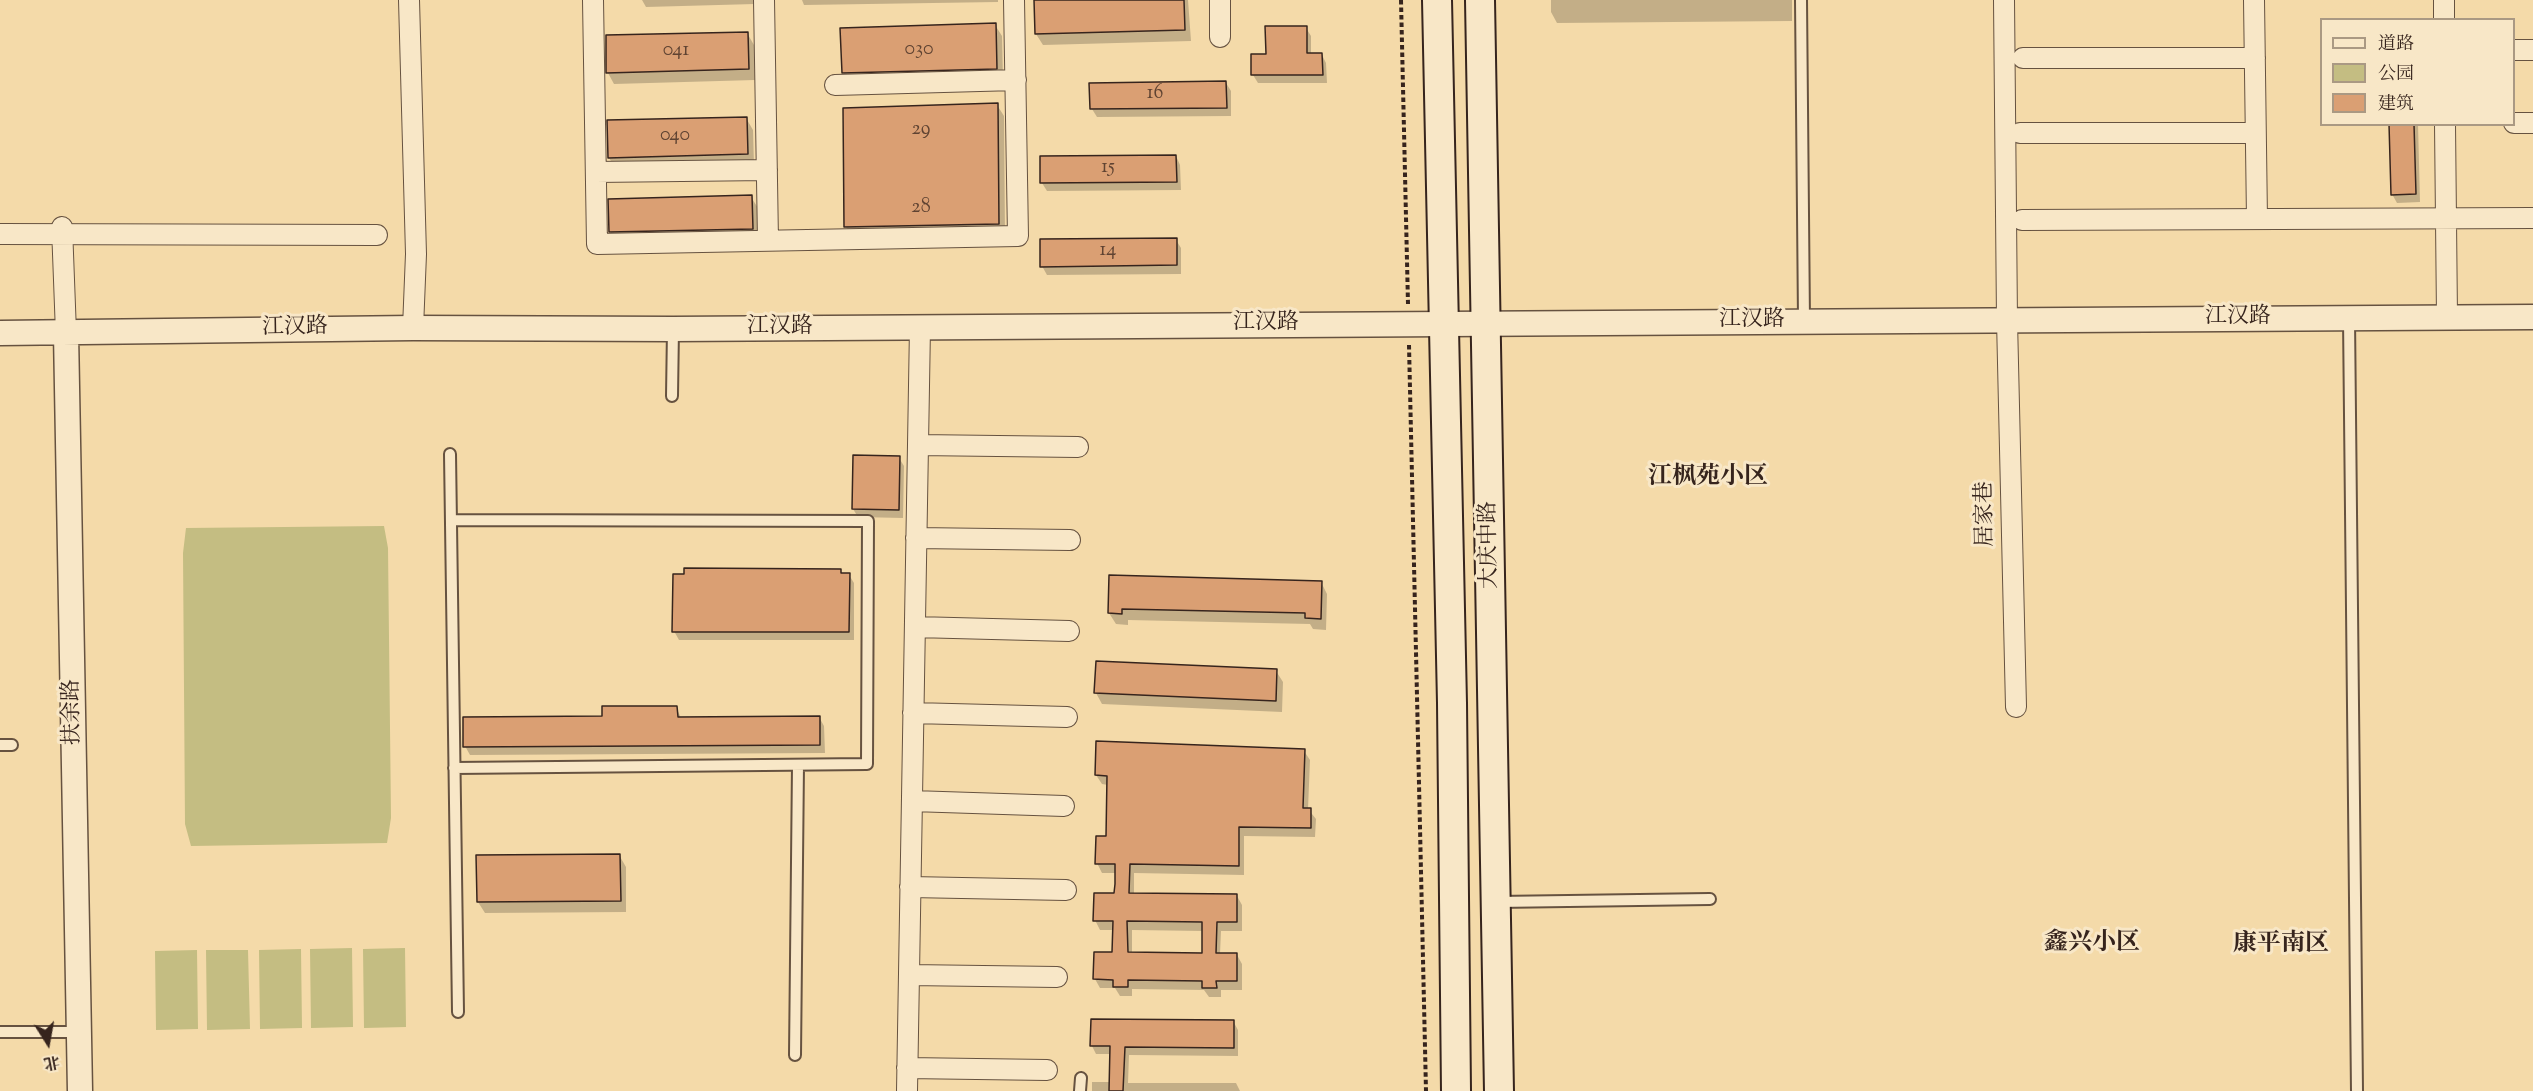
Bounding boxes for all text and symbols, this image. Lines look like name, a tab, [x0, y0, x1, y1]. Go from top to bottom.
legend	[2320, 18, 2515, 126]
text: 道路	[2378, 32, 2414, 58]
house number: 030	[904, 39, 934, 63]
house number: 041	[663, 40, 689, 64]
text: 公园	[2378, 62, 2414, 88]
house number: 16	[1147, 83, 1163, 107]
text: 建筑	[2378, 92, 2414, 118]
house number: 29	[911, 119, 931, 143]
house number: 040	[660, 125, 690, 149]
house number: 15	[1101, 157, 1115, 181]
house number: 28	[911, 197, 931, 221]
house number: 14	[1100, 240, 1116, 264]
street label: 江汉路	[2205, 305, 2271, 331]
street label: 江汉路	[1719, 308, 1785, 334]
street label: 江汉路	[1233, 311, 1299, 337]
street label: 江汉路	[262, 315, 328, 343]
street label: 江汉路	[747, 315, 813, 341]
district label: 江枫苑小区	[1648, 465, 1768, 493]
street label: 居家巷	[1973, 481, 2001, 547]
street label: 大庆中路	[1477, 501, 1505, 589]
street label: 扶余路	[60, 679, 88, 745]
district label: 鑫兴小区	[2044, 931, 2140, 959]
district label: 康平南区	[2233, 932, 2329, 960]
north arrow	[18, 1013, 78, 1073]
text: 北	[41, 1048, 62, 1074]

